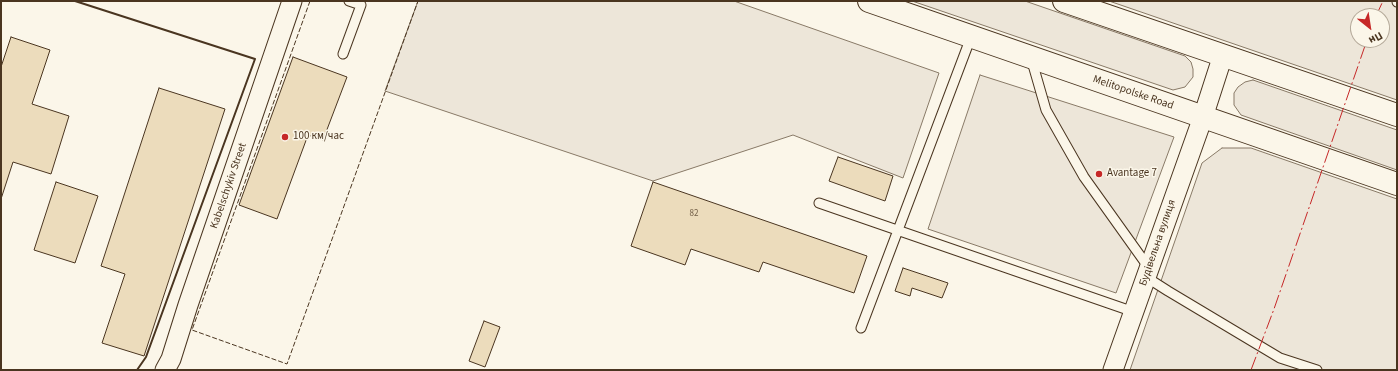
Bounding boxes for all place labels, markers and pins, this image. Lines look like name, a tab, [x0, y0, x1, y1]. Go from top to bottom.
place label: 100 км/час	[293, 130, 344, 144]
marker: 100 км/час	[280, 132, 290, 142]
place label: Avantage 7	[1107, 167, 1157, 181]
marker: Avantage 7	[1094, 169, 1104, 179]

